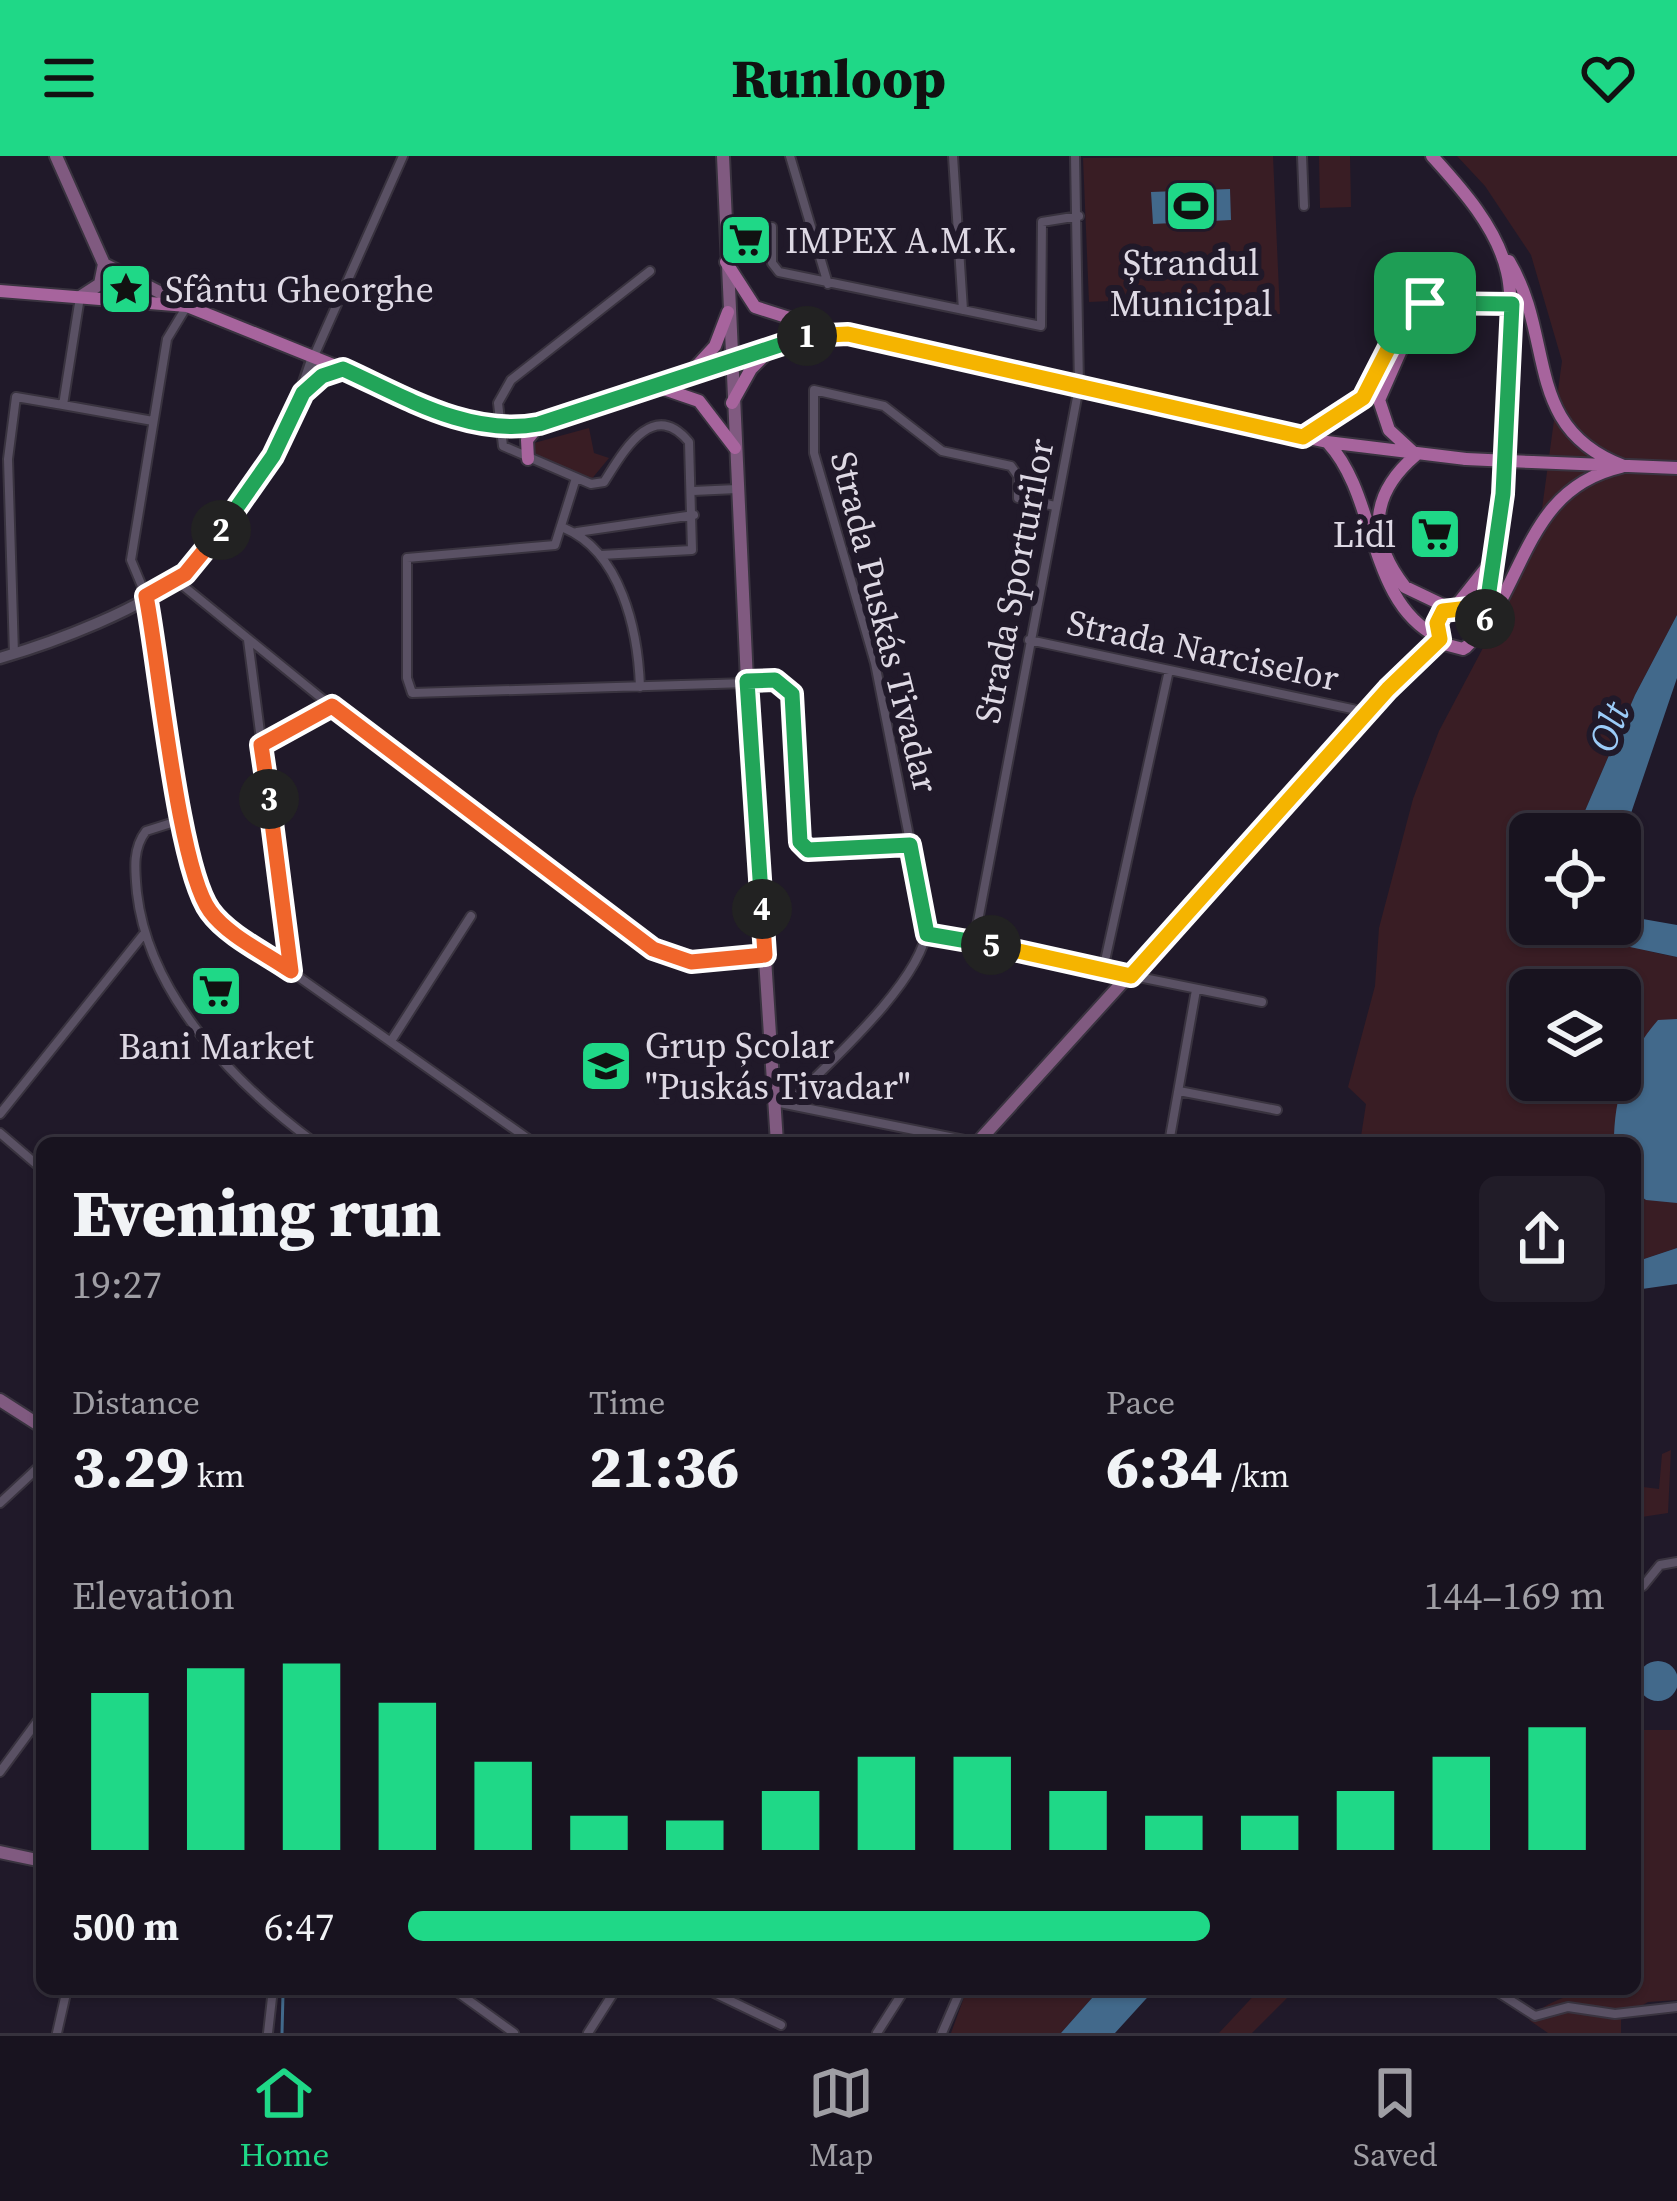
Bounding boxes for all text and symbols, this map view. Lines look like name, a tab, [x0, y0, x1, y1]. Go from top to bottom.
text: Runloop	[731, 41, 946, 115]
icon: menu	[36, 45, 102, 111]
icon: heart	[1575, 45, 1641, 111]
sports icon: Ștrandul Municipal	[1163, 178, 1219, 234]
supermarket icon: IMPEX A.M.K.	[718, 212, 774, 268]
place label: IMPEX A.M.K.	[785, 216, 1018, 265]
place label: Ștrandul Municipal	[1109, 238, 1273, 328]
pin	[1374, 252, 1476, 354]
place icon: Sfântu Gheorghe	[98, 261, 154, 317]
place label: Sfântu Gheorghe	[165, 265, 434, 314]
icon: arrive	[1392, 270, 1458, 336]
pin: 1	[777, 306, 837, 366]
text: 1	[798, 313, 816, 358]
street label: Strada Sporturilor	[962, 435, 1066, 727]
street label: Strada Puskás Tivadar	[819, 446, 951, 798]
pin: 2	[191, 500, 251, 560]
supermarket icon: Lidl	[1407, 506, 1463, 562]
text: 2	[212, 507, 230, 552]
place label: Lidl	[1333, 510, 1396, 559]
pin: 6	[1455, 589, 1515, 649]
text: 6	[1476, 596, 1494, 641]
street label: Strada Narciselor	[1063, 597, 1343, 703]
water label: Olt	[1575, 694, 1643, 759]
pin: 3	[239, 769, 299, 829]
text: 3	[260, 776, 278, 821]
map controls	[1509, 813, 1641, 1101]
button: locate	[1509, 813, 1641, 945]
pin: 4	[732, 879, 792, 939]
text: 4	[753, 886, 771, 931]
pin: 5	[961, 915, 1021, 975]
text: 5	[982, 922, 1000, 967]
supermarket icon: Bani Market	[188, 963, 244, 1019]
button: layers	[1509, 969, 1641, 1101]
place label: Grup Școlar "Puskás Tivadar"	[645, 1021, 911, 1111]
place label: Bani Market	[118, 1022, 314, 1071]
school or university icon: Grup Școlar "Puskás Tivadar"	[578, 1038, 634, 1094]
text: Evening run	[72, 1168, 442, 1258]
button: share	[1479, 1176, 1605, 1302]
text: 19:27	[72, 1258, 162, 1311]
text: Distance	[72, 1380, 200, 1425]
text: Time	[589, 1380, 665, 1425]
text: Pace	[1106, 1380, 1175, 1425]
text: 3.29	[72, 1425, 189, 1507]
text: 21:36	[589, 1425, 739, 1507]
text: 6:34	[1106, 1425, 1223, 1507]
text: km	[189, 1453, 245, 1498]
text: /km	[1223, 1453, 1290, 1498]
text: Elevation	[72, 1569, 235, 1622]
text: 144–169 m	[1424, 1569, 1605, 1622]
text: 500 m	[72, 1900, 179, 1953]
text: 6:47	[264, 1900, 334, 1953]
tab: Home	[239, 2060, 329, 2177]
tab: Map	[808, 2060, 874, 2177]
tab: Saved	[1353, 2060, 1438, 2177]

